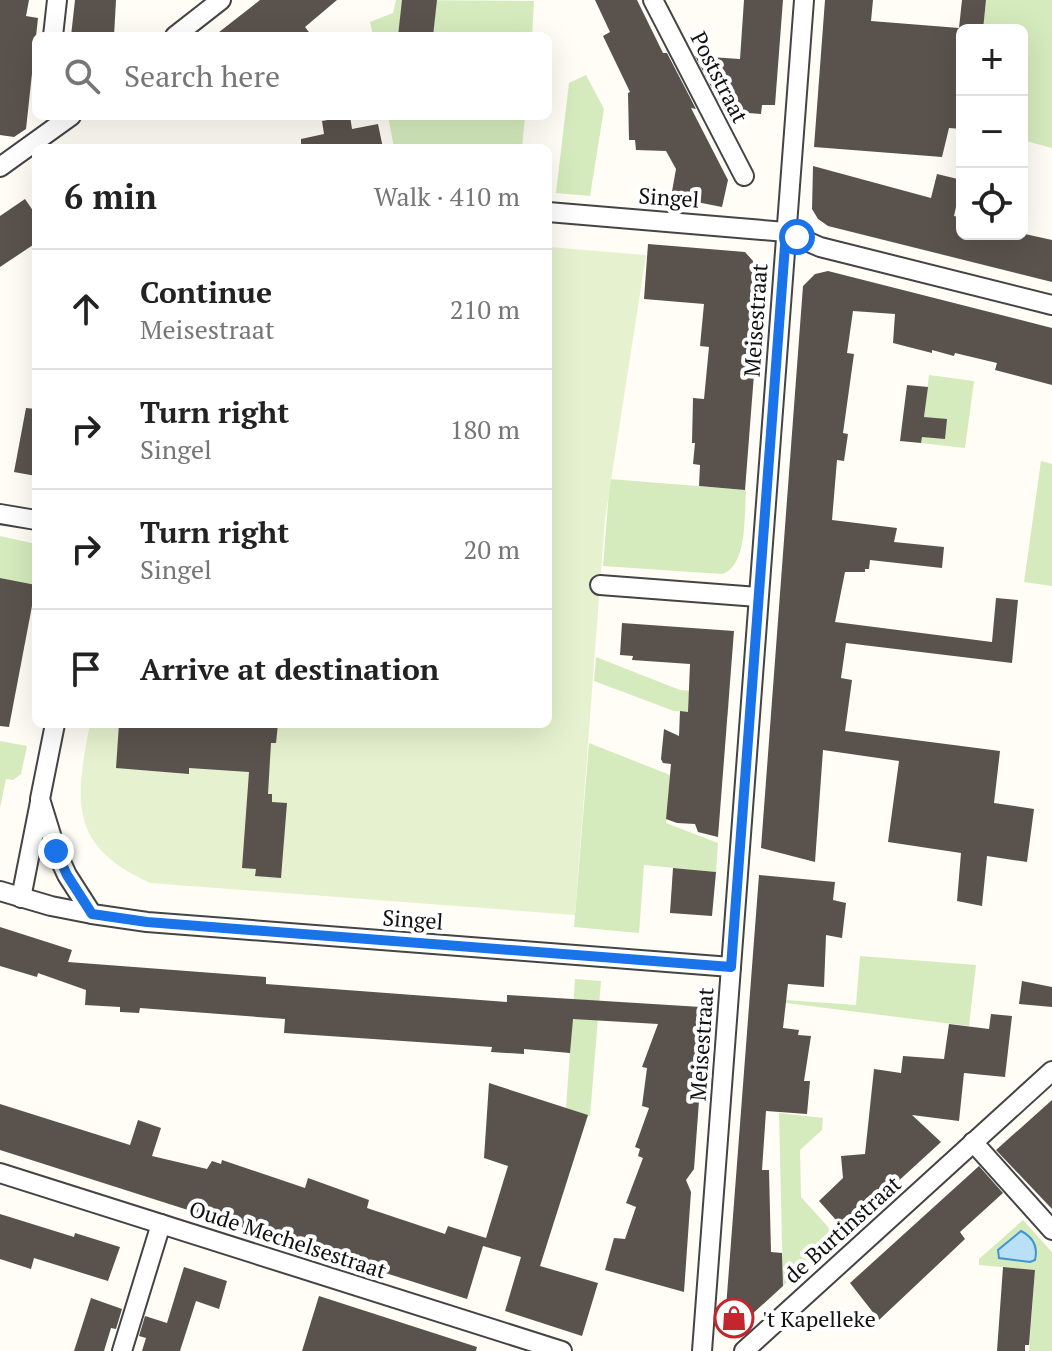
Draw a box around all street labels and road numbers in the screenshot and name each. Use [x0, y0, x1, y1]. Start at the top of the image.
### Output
street label: Poststraat [685, 26, 755, 128]
street label: Singel [638, 180, 700, 214]
street label: Meisestraat [737, 262, 773, 378]
street label: Singel [382, 902, 444, 936]
street label: Meisestraat [683, 986, 719, 1102]
street label: de Burtinstraat [777, 1169, 907, 1289]
street label: Oude Mechelsestraat [186, 1193, 390, 1285]

